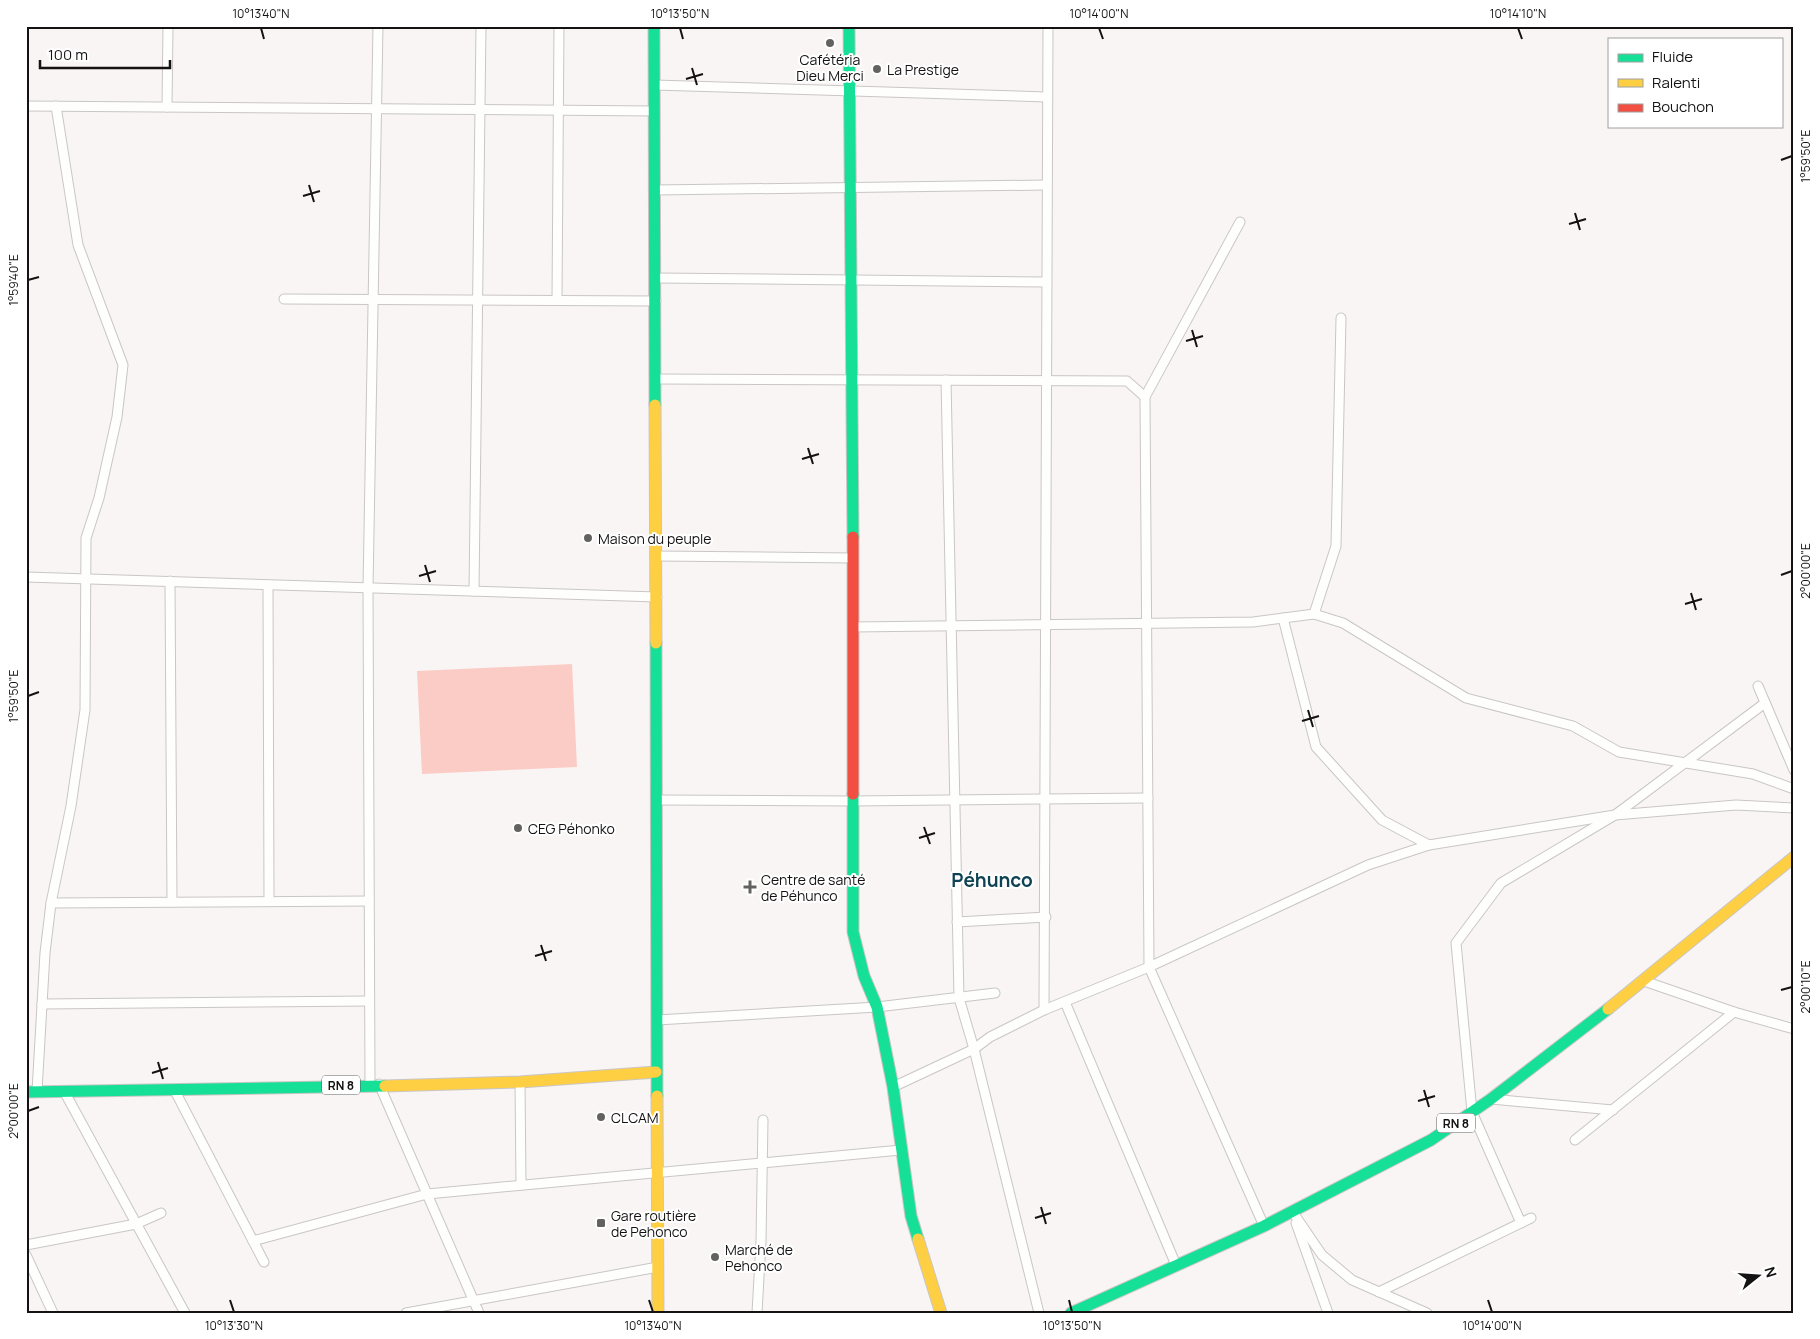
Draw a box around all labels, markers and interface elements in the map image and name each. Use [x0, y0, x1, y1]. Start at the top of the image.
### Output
text: 10°13'40"N [232, 5, 290, 22]
text: 10°13'50"N [651, 5, 709, 22]
text: 10°14'00"N [1070, 5, 1128, 22]
text: 10°14'10"N [1490, 5, 1546, 22]
marker: Cafétéria Dieu Merci [824, 37, 836, 49]
scale bar [40, 38, 170, 70]
legend [1608, 38, 1782, 128]
text: 100 m [48, 44, 88, 65]
text: Fluide [1652, 46, 1693, 67]
place label: Cafétéria Dieu Merci [796, 50, 864, 85]
place label: La Prestige [887, 60, 959, 79]
marker: La Prestige [871, 63, 883, 75]
text: Ralenti [1652, 72, 1700, 93]
text: Bouchon [1652, 96, 1714, 117]
text: 1°59'50"E [1797, 129, 1814, 182]
text: 1°59'40"E [5, 254, 22, 306]
place label: Maison du peuple [598, 529, 712, 548]
marker: Maison du peuple [582, 532, 594, 544]
text: 2°00'00"E [1797, 543, 1814, 599]
text: 1°59'50"E [5, 669, 22, 722]
place label: CEG Péhonko [528, 819, 615, 838]
marker: CEG Péhonko [512, 822, 524, 834]
district label: Péhunco [951, 867, 1033, 893]
place label: Centre de santé de Péhunco [761, 870, 865, 905]
marker: Centre de santé de Péhunco [743, 880, 757, 894]
text: 2°00'10"E [1797, 960, 1814, 1014]
road number: RN 8 [322, 1076, 360, 1094]
text: 2°00'00"E [5, 1083, 22, 1139]
place label: CLCAM [611, 1108, 659, 1127]
marker: CLCAM [595, 1111, 607, 1123]
road number: RN 8 [1437, 1114, 1475, 1132]
place label: Gare routière de Pehonco [611, 1206, 696, 1241]
marker: Gare routière de Pehonco [595, 1217, 607, 1229]
place label: Marché de Pehonco [725, 1240, 793, 1275]
marker: Marché de Pehonco [709, 1251, 721, 1263]
north arrow [1732, 1252, 1782, 1302]
text: N [1760, 1264, 1781, 1280]
text: 10°13'30"N [205, 1317, 263, 1334]
text: 10°13'40"N [624, 1317, 682, 1334]
text: 10°13'50"N [1043, 1317, 1101, 1334]
text: 10°14'00"N [1463, 1317, 1521, 1334]

